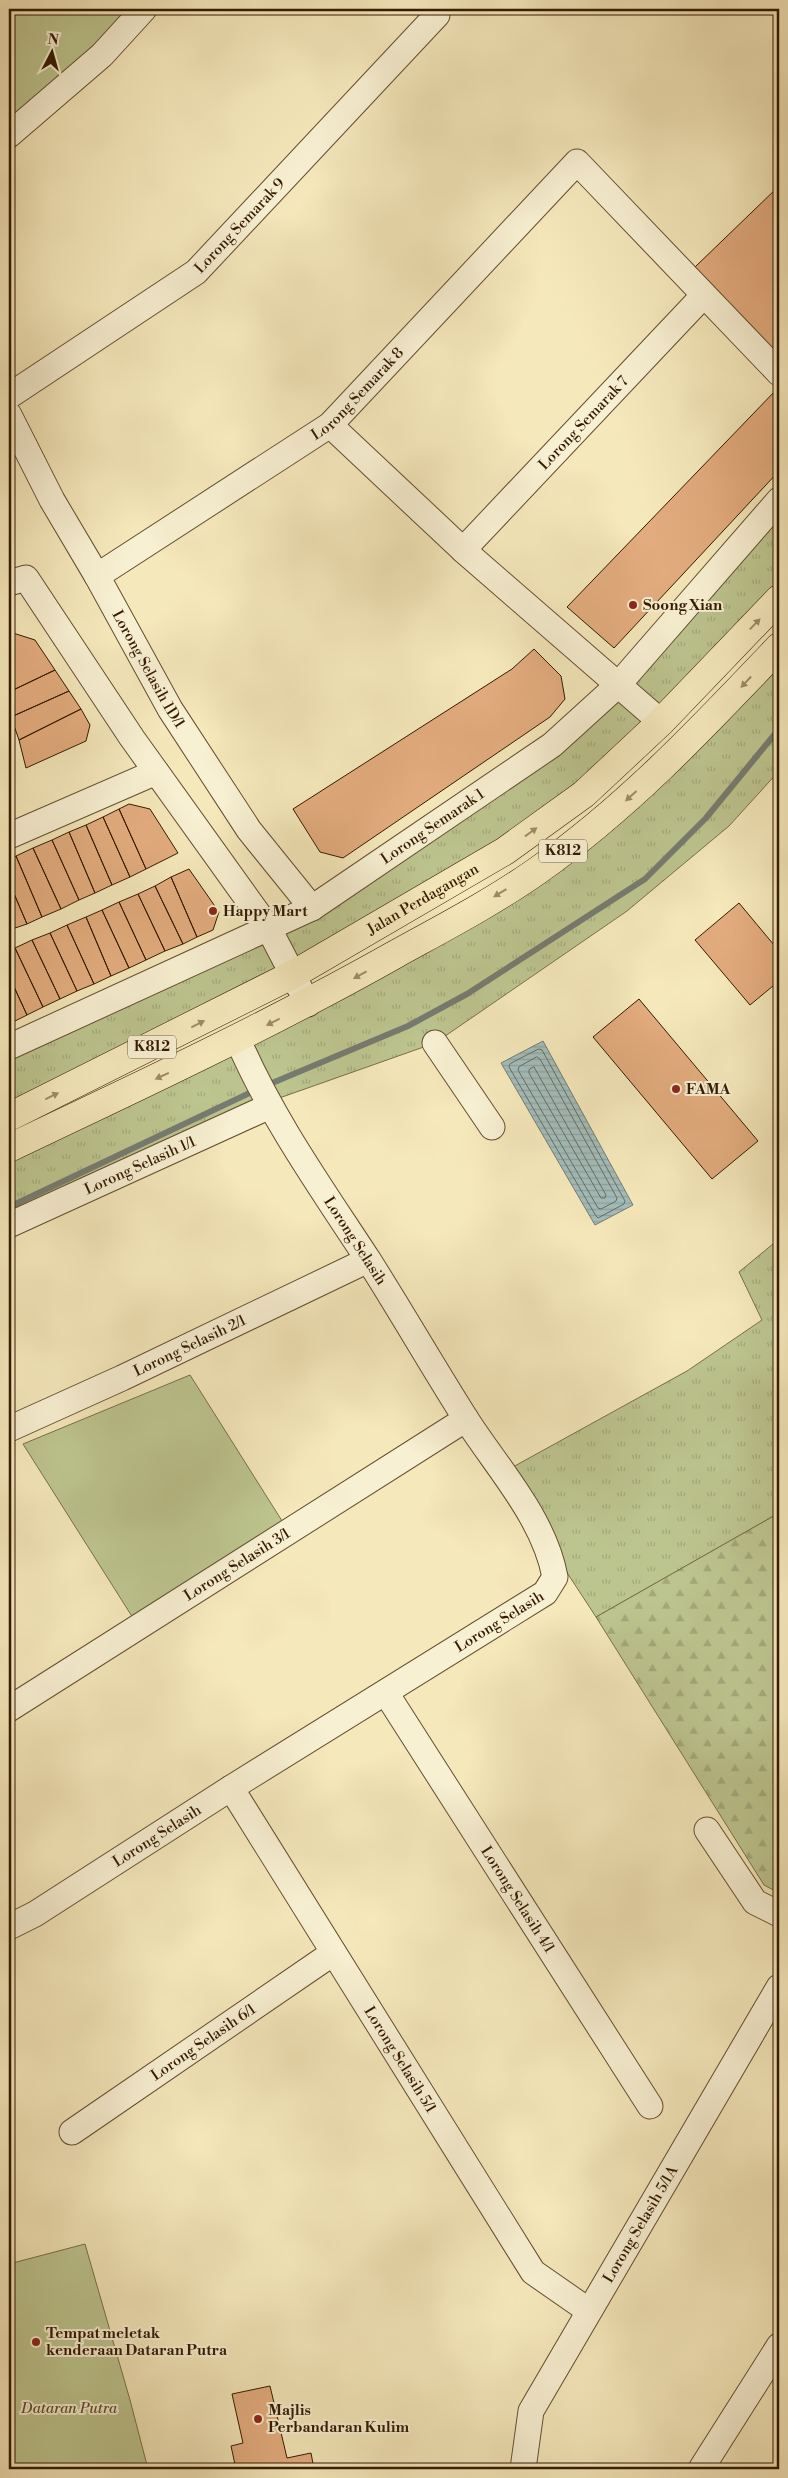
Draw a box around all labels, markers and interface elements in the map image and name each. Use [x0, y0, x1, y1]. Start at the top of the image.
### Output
north arrow [28, 28, 78, 78]
text: N [47, 31, 60, 50]
street label: Lorong Semarak 9 [190, 174, 289, 277]
street label: Lorong Semarak 8 [307, 343, 408, 444]
street label: Lorong Semarak 7 [534, 371, 632, 474]
place label: Soong Xian [643, 596, 723, 615]
marker: Soong Xian [627, 599, 639, 611]
street label: Lorong Selasih 1D/1 [108, 607, 190, 732]
one-way arrow [749, 618, 761, 630]
one-way arrow [740, 676, 752, 688]
street label: Lorong Semarak 1 [377, 784, 488, 868]
one-way arrow [625, 790, 637, 802]
one-way arrow [524, 827, 538, 837]
road number: K812 [539, 839, 587, 862]
street label: Jalan Perdagangan [363, 859, 482, 939]
one-way arrow [494, 889, 507, 898]
place label: Happy Mart [223, 902, 308, 921]
marker: Happy Mart [207, 905, 219, 917]
one-way arrow [353, 971, 367, 979]
one-way arrow [266, 1018, 280, 1026]
one-way arrow [191, 1020, 205, 1028]
road number: K812 [128, 1036, 176, 1058]
one-way arrow [155, 1072, 169, 1080]
place label: FAMA [686, 1080, 731, 1099]
marker: FAMA [670, 1083, 682, 1095]
one-way arrow [45, 1092, 60, 1100]
street label: Lorong Selasih 1/1 [81, 1131, 199, 1199]
street label: Lorong Selasih [319, 1193, 391, 1289]
street label: Lorong Selasih 2/1 [130, 1310, 250, 1381]
street label: Lorong Selasih 3/1 [180, 1523, 294, 1605]
street label: Lorong Selasih [451, 1586, 548, 1656]
street label: Lorong Selasih [109, 1800, 205, 1871]
street label: Lorong Selasih 4/1 [477, 1842, 559, 1957]
street label: Lorong Selasih 6/1 [147, 1999, 260, 2085]
street label: Lorong Selasih 5/1 [360, 2003, 441, 2117]
street label: Lorong Selasih 5/1A [599, 2161, 682, 2286]
place label: Tempat meletak kenderaan Dataran Putra [46, 2324, 228, 2360]
marker: Tempat meletak kenderaan Dataran Putra [30, 2336, 42, 2348]
park label: Dataran Putra [20, 2399, 118, 2418]
place label: Majlis Perbandaran Kulim [268, 2401, 410, 2437]
marker: Majlis Perbandaran Kulim [252, 2413, 264, 2425]

